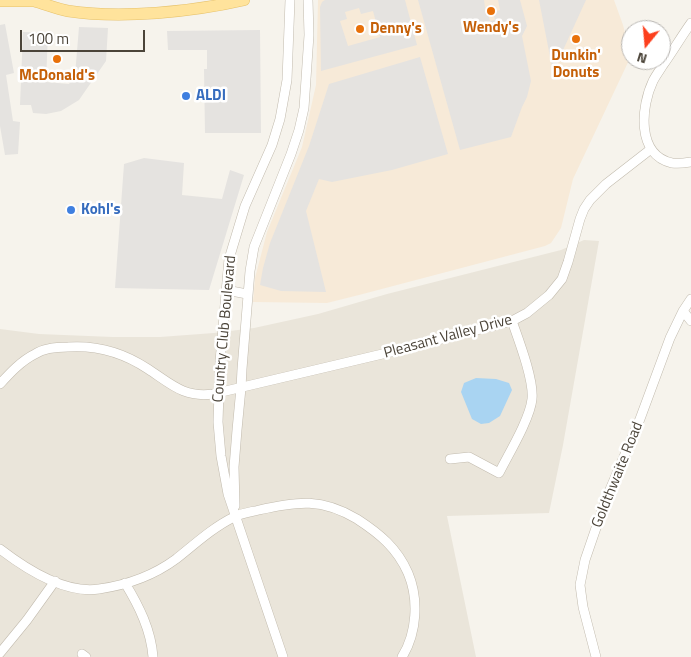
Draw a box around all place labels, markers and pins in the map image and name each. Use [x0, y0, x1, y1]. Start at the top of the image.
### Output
marker: Wendy's [485, 5, 497, 17]
place label: Wendy's [463, 19, 519, 37]
place label: Denny's [370, 20, 422, 38]
marker: Denny's [354, 23, 366, 35]
marker: Dunkin' Donuts [570, 33, 582, 45]
place label: Dunkin' Donuts [551, 47, 601, 82]
marker: McDonald's [51, 53, 63, 65]
place label: McDonald's [19, 67, 95, 85]
place label: ALDI [196, 87, 226, 105]
marker: ALDI [180, 90, 192, 102]
place label: Kohl's [81, 201, 121, 219]
marker: Kohl's [65, 204, 77, 216]

